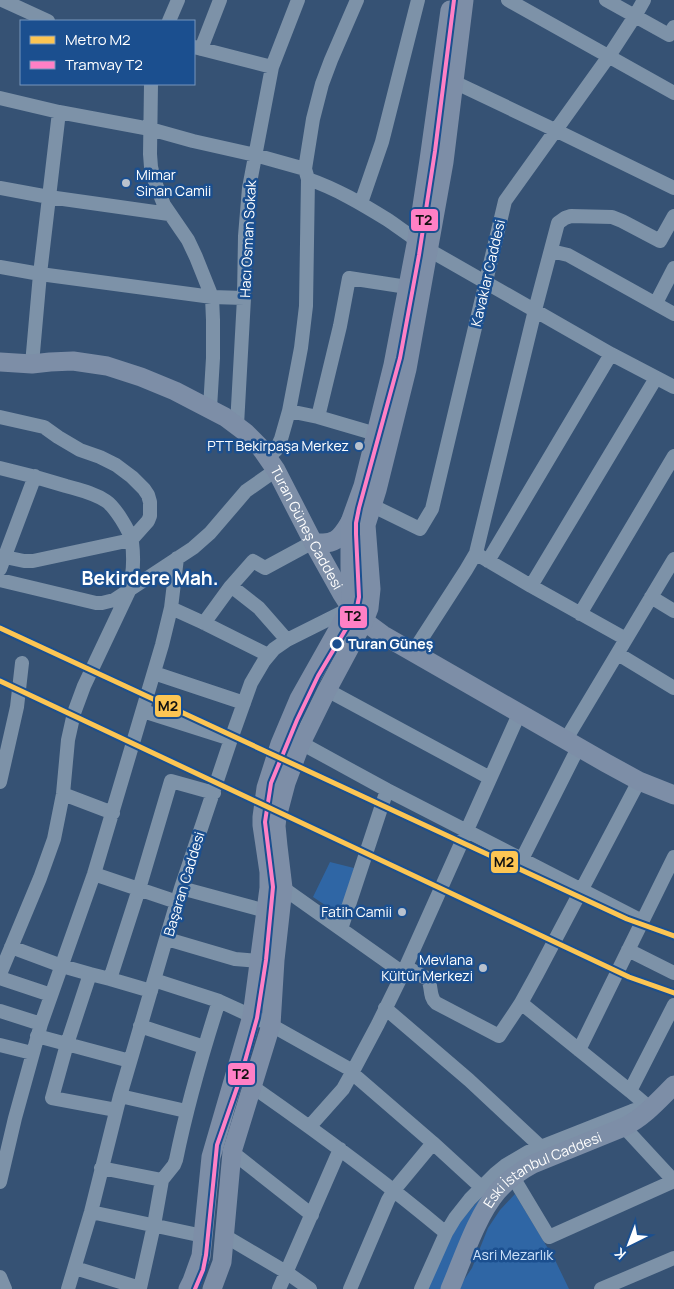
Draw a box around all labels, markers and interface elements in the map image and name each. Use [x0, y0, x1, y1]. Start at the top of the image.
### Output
legend [20, 20, 195, 85]
text: Metro M2 [65, 29, 131, 50]
text: Tramvay T2 [65, 54, 143, 75]
place label: Mimar Sinan Camii [136, 165, 211, 200]
marker: Mimar Sinan Camii [120, 177, 132, 189]
street label: Hacı Osman Sokak [235, 179, 260, 298]
line badge: T2 [410, 208, 439, 232]
text: T2 [416, 210, 432, 229]
street label: Kavaklar Caddesi [466, 217, 509, 328]
place label: PTT Bekirpaşa Merkez [207, 436, 349, 455]
marker: PTT Bekirpaşa Merkez [353, 440, 365, 452]
street label: Turan Güneş Caddesi [266, 462, 348, 593]
district label: Bekirdere Mah. [82, 565, 219, 591]
line badge: T2 [339, 605, 368, 629]
text: T2 [345, 606, 361, 625]
place label: Turan Güneş [348, 634, 434, 653]
marker: Turan Güneş [330, 637, 344, 651]
line badge: M2 [154, 694, 182, 718]
text: M2 [158, 696, 178, 715]
street label: Başaran Caddesi [159, 829, 208, 938]
line badge: M2 [490, 850, 519, 874]
text: M2 [494, 852, 514, 871]
place label: Fatih Camii [321, 902, 392, 921]
marker: Fatih Camii [396, 906, 408, 918]
place label: Mevlana Kültür Merkezi [381, 950, 473, 985]
marker: Mevlana Kültür Merkezi [477, 962, 489, 974]
line badge: T2 [227, 1062, 256, 1086]
text: T2 [233, 1064, 249, 1083]
street label: Eski İstanbul Caddesi [478, 1127, 604, 1211]
north arrow [604, 1219, 654, 1269]
text: K [610, 1243, 630, 1264]
park label: Asri Mezarlık [473, 1245, 554, 1264]

